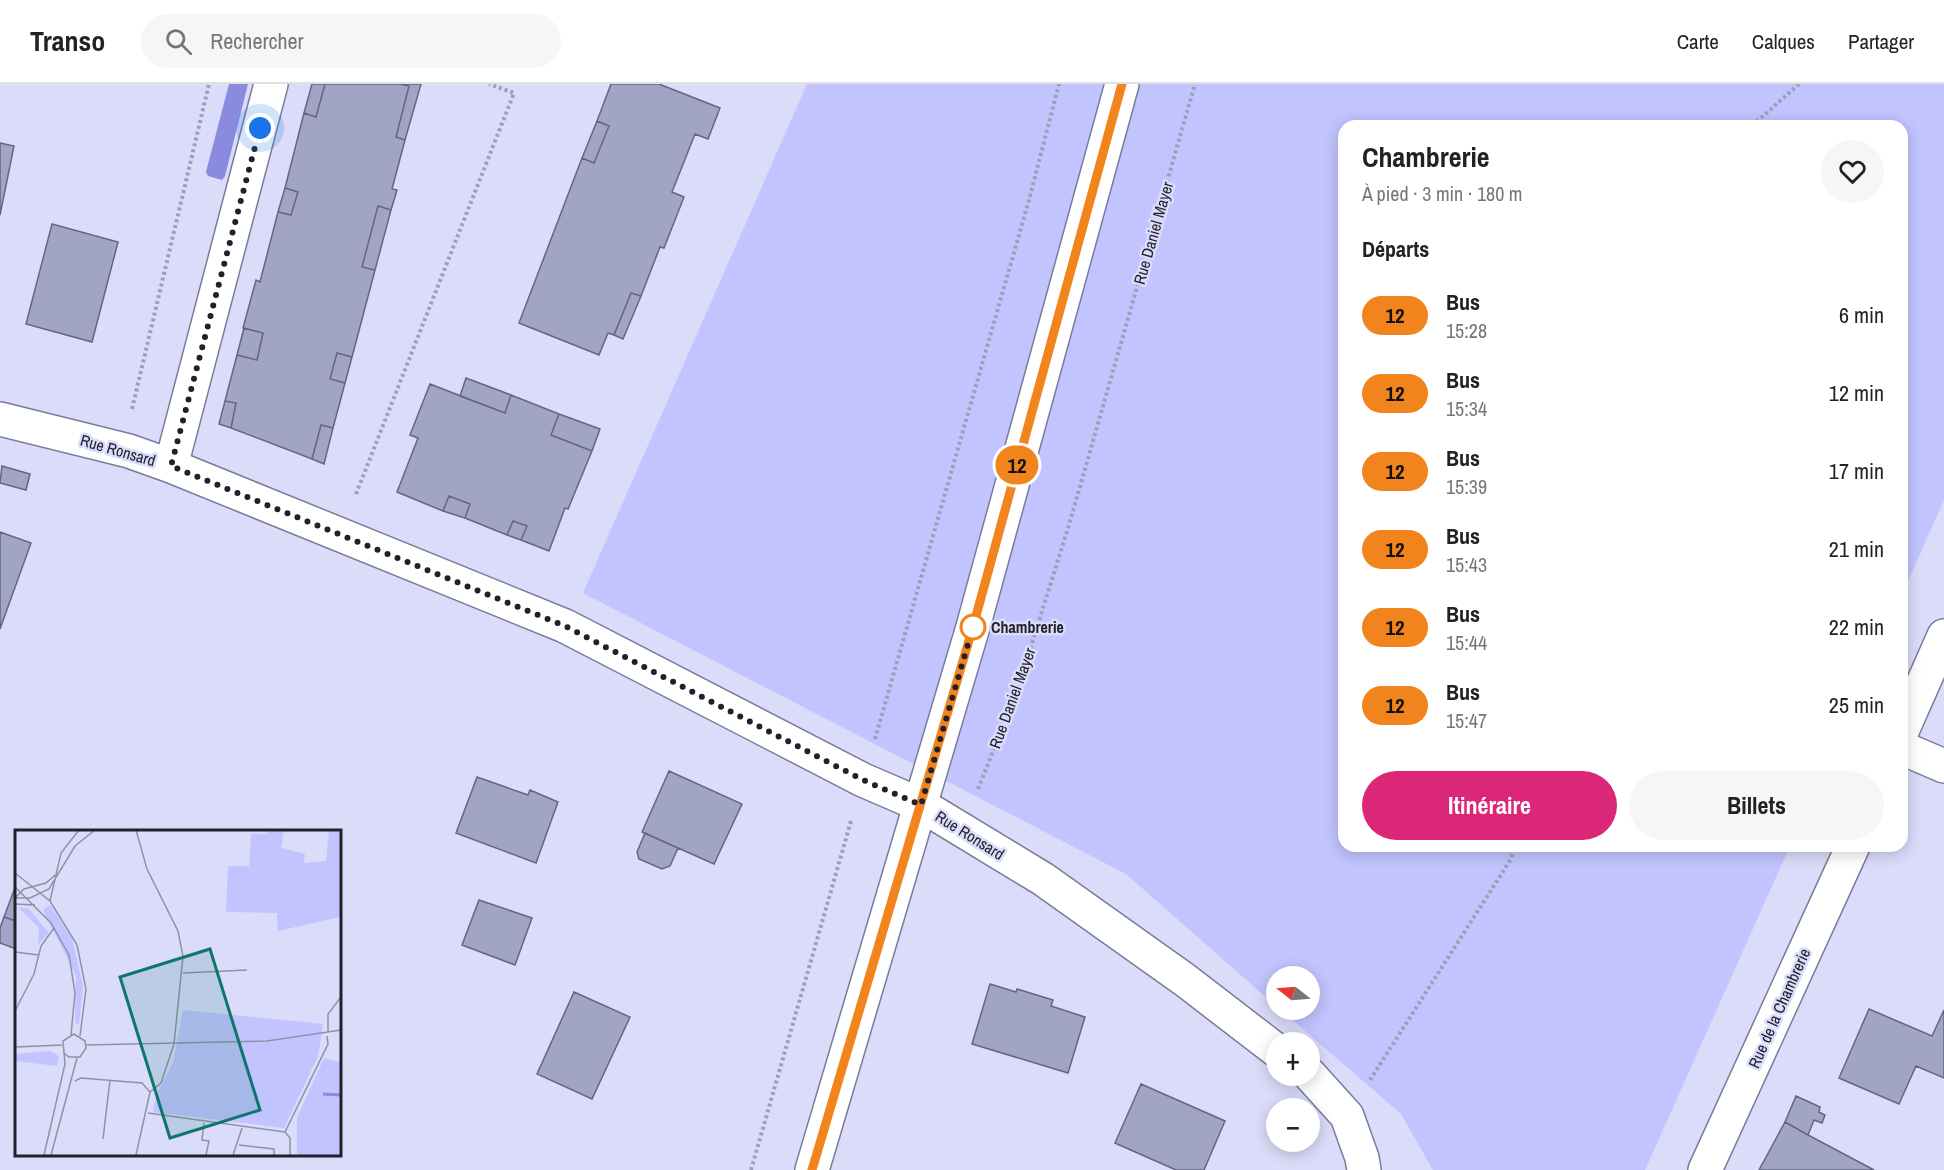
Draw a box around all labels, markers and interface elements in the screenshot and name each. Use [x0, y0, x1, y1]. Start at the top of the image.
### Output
search box [141, 14, 561, 68]
text: Transo [30, 22, 105, 60]
icon: search [162, 25, 195, 58]
text: Rechercher [210, 26, 304, 56]
text: Carte [1677, 27, 1719, 56]
text: Calques [1752, 27, 1815, 56]
text: Partager [1848, 27, 1914, 56]
your location [245, 113, 275, 143]
text: Chambrerie [1362, 138, 1490, 176]
button: heart [1821, 140, 1884, 203]
street label: Rue Daniel Mayer [1128, 179, 1178, 287]
text: À pied · 3 min · 180 m [1362, 180, 1522, 207]
text: Départs [1362, 234, 1429, 264]
text: Bus [1446, 287, 1480, 317]
text: 6 min [1839, 300, 1884, 330]
text: 12 [1385, 301, 1405, 330]
text: 15:28 [1446, 317, 1487, 344]
text: Bus [1446, 365, 1480, 395]
text: 12 min [1829, 378, 1884, 408]
text: 12 [1385, 379, 1405, 408]
text: 15:34 [1446, 395, 1487, 422]
street label: Rue Ronsard [78, 429, 158, 471]
text: Bus [1446, 443, 1480, 473]
line badge: 12 [990, 446, 1044, 484]
text: 12 [1007, 451, 1027, 480]
text: 17 min [1829, 456, 1884, 486]
text: 12 [1385, 457, 1405, 486]
text: 15:39 [1446, 473, 1487, 500]
text: Bus [1446, 521, 1480, 551]
text: 21 min [1829, 534, 1884, 564]
text: 12 [1385, 535, 1405, 564]
text: 15:43 [1446, 551, 1487, 578]
text: Bus [1446, 599, 1480, 629]
text: 22 min [1829, 612, 1884, 642]
text: 12 [1385, 613, 1405, 642]
marker: Chambrerie [960, 614, 986, 640]
place label: Chambrerie [991, 616, 1064, 638]
text: 15:44 [1446, 629, 1487, 656]
street label: Rue Daniel Mayer [984, 644, 1041, 751]
text: Bus [1446, 677, 1480, 707]
text: 25 min [1829, 690, 1884, 720]
text: 12 [1385, 691, 1405, 720]
text: 15:47 [1446, 707, 1487, 734]
button: Itinéraire [1362, 771, 1617, 840]
button: Billets [1629, 771, 1884, 840]
street label: Rue Ronsard [931, 805, 1009, 865]
inset map [15, 830, 340, 1155]
street label: Rue de la Chambrerie [1743, 945, 1815, 1071]
north arrow [1266, 966, 1320, 1020]
map controls [1266, 966, 1320, 1152]
button: + [1266, 1032, 1320, 1086]
button: − [1266, 1098, 1320, 1152]

